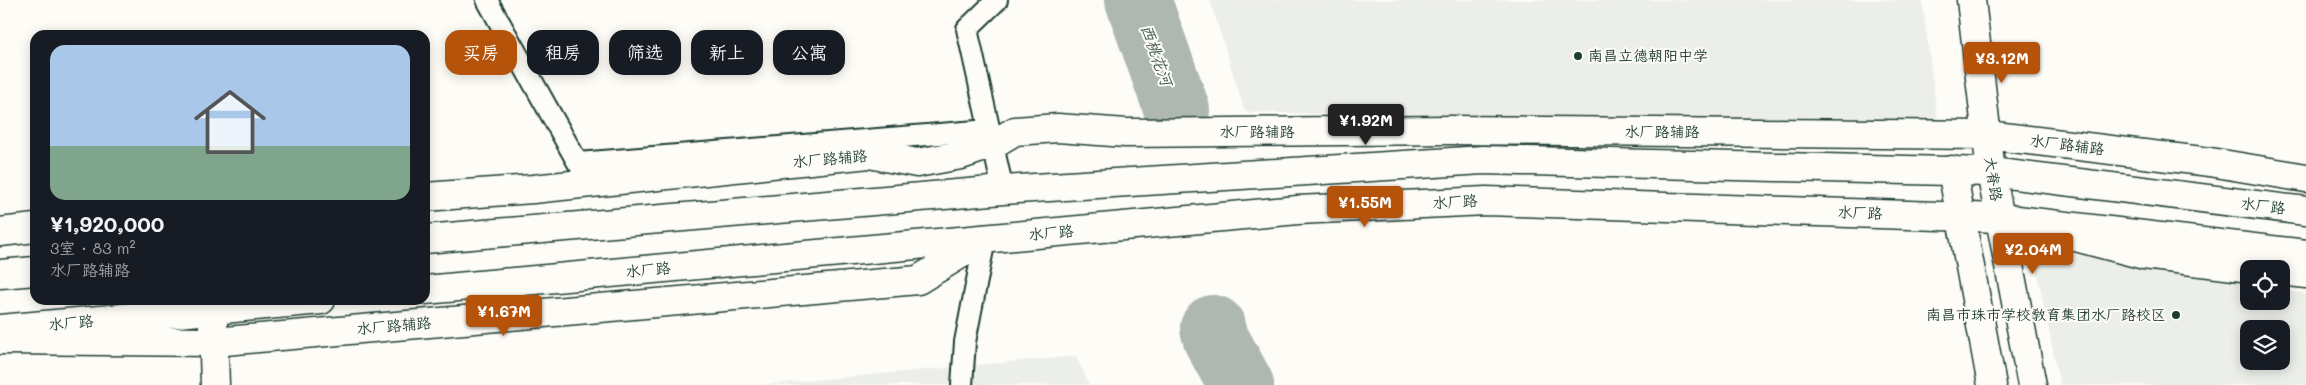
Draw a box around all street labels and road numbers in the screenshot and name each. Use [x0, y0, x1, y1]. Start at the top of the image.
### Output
street label: 水厂路辅路 [1219, 121, 1295, 141]
street label: 水厂路辅路 [1624, 121, 1700, 141]
street label: 水厂路辅路 [2029, 130, 2106, 159]
street label: 水厂路辅路 [792, 145, 868, 171]
street label: 大脊路 [1981, 155, 2007, 203]
street label: 水厂路 [1432, 190, 1478, 212]
street label: 水厂路 [2240, 192, 2287, 218]
street label: 水厂路 [1837, 201, 1883, 223]
street label: 水厂路 [1028, 220, 1074, 244]
street label: 水厂路 [625, 257, 671, 281]
street label: 水厂路 [48, 310, 94, 334]
street label: 水厂路辅路 [356, 312, 432, 338]

